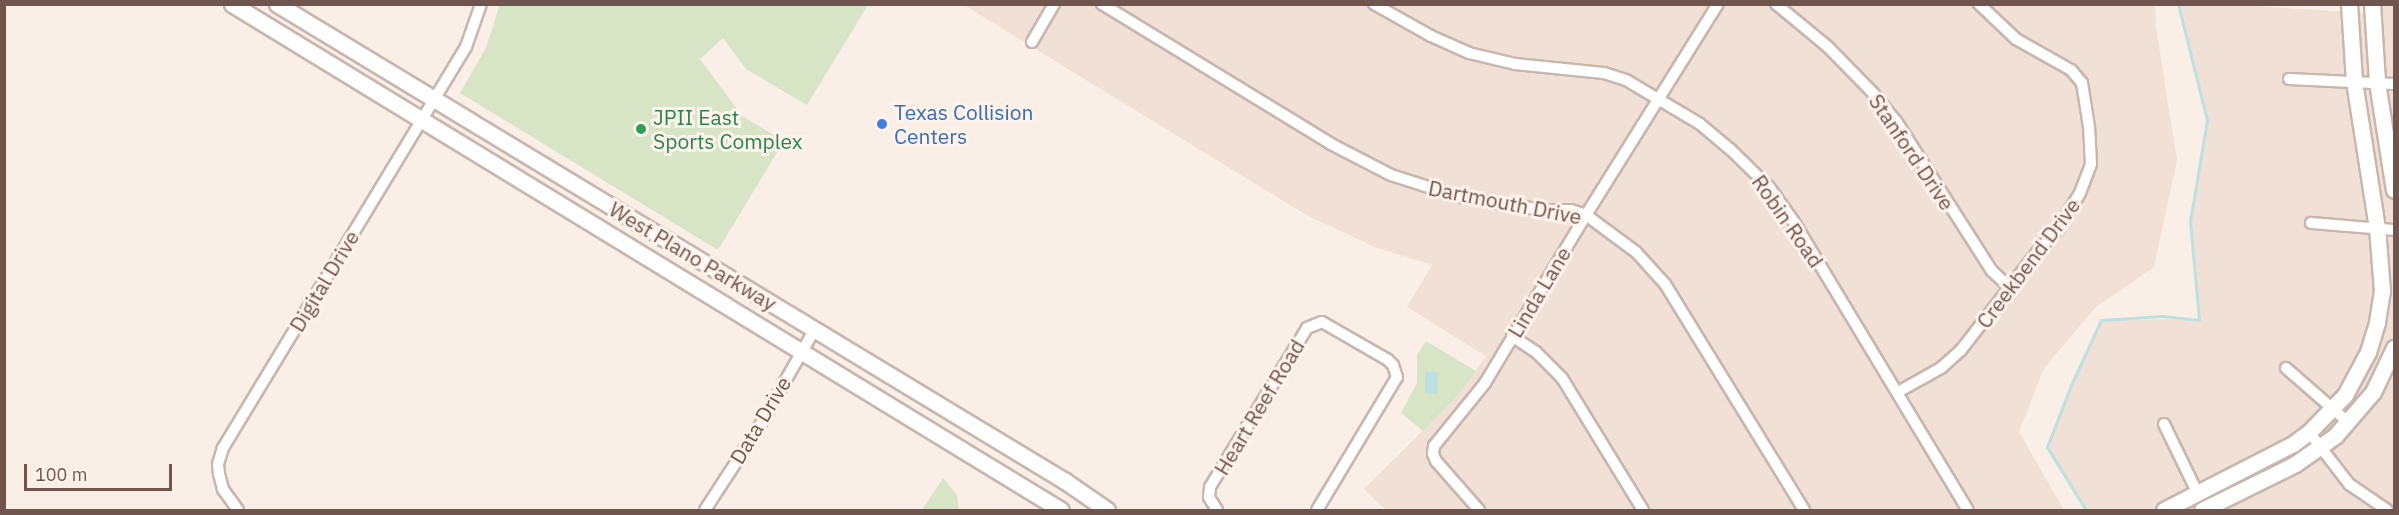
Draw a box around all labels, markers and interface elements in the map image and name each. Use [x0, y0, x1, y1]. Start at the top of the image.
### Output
street label: Stanford Drive [1864, 89, 1960, 215]
place label: Texas Collision Centers [894, 99, 1034, 149]
place label: JPII East Sports Complex [653, 104, 802, 154]
marker: Texas Collision Centers [875, 117, 889, 131]
marker: JPII East Sports Complex [634, 122, 648, 136]
street label: Robin Road [1747, 170, 1829, 272]
street label: Dartmouth Drive [1426, 175, 1584, 229]
street label: Creekbend Drive [1971, 193, 2085, 333]
street label: West Plano Parkway [605, 196, 781, 316]
street label: Digital Drive [284, 226, 364, 336]
street label: Linda Lane [1502, 242, 1576, 342]
street label: Heart Reef Road [1209, 335, 1309, 479]
street label: Data Drive [724, 372, 796, 468]
scale bar [27, 452, 176, 490]
text: 100 m [35, 463, 87, 486]

